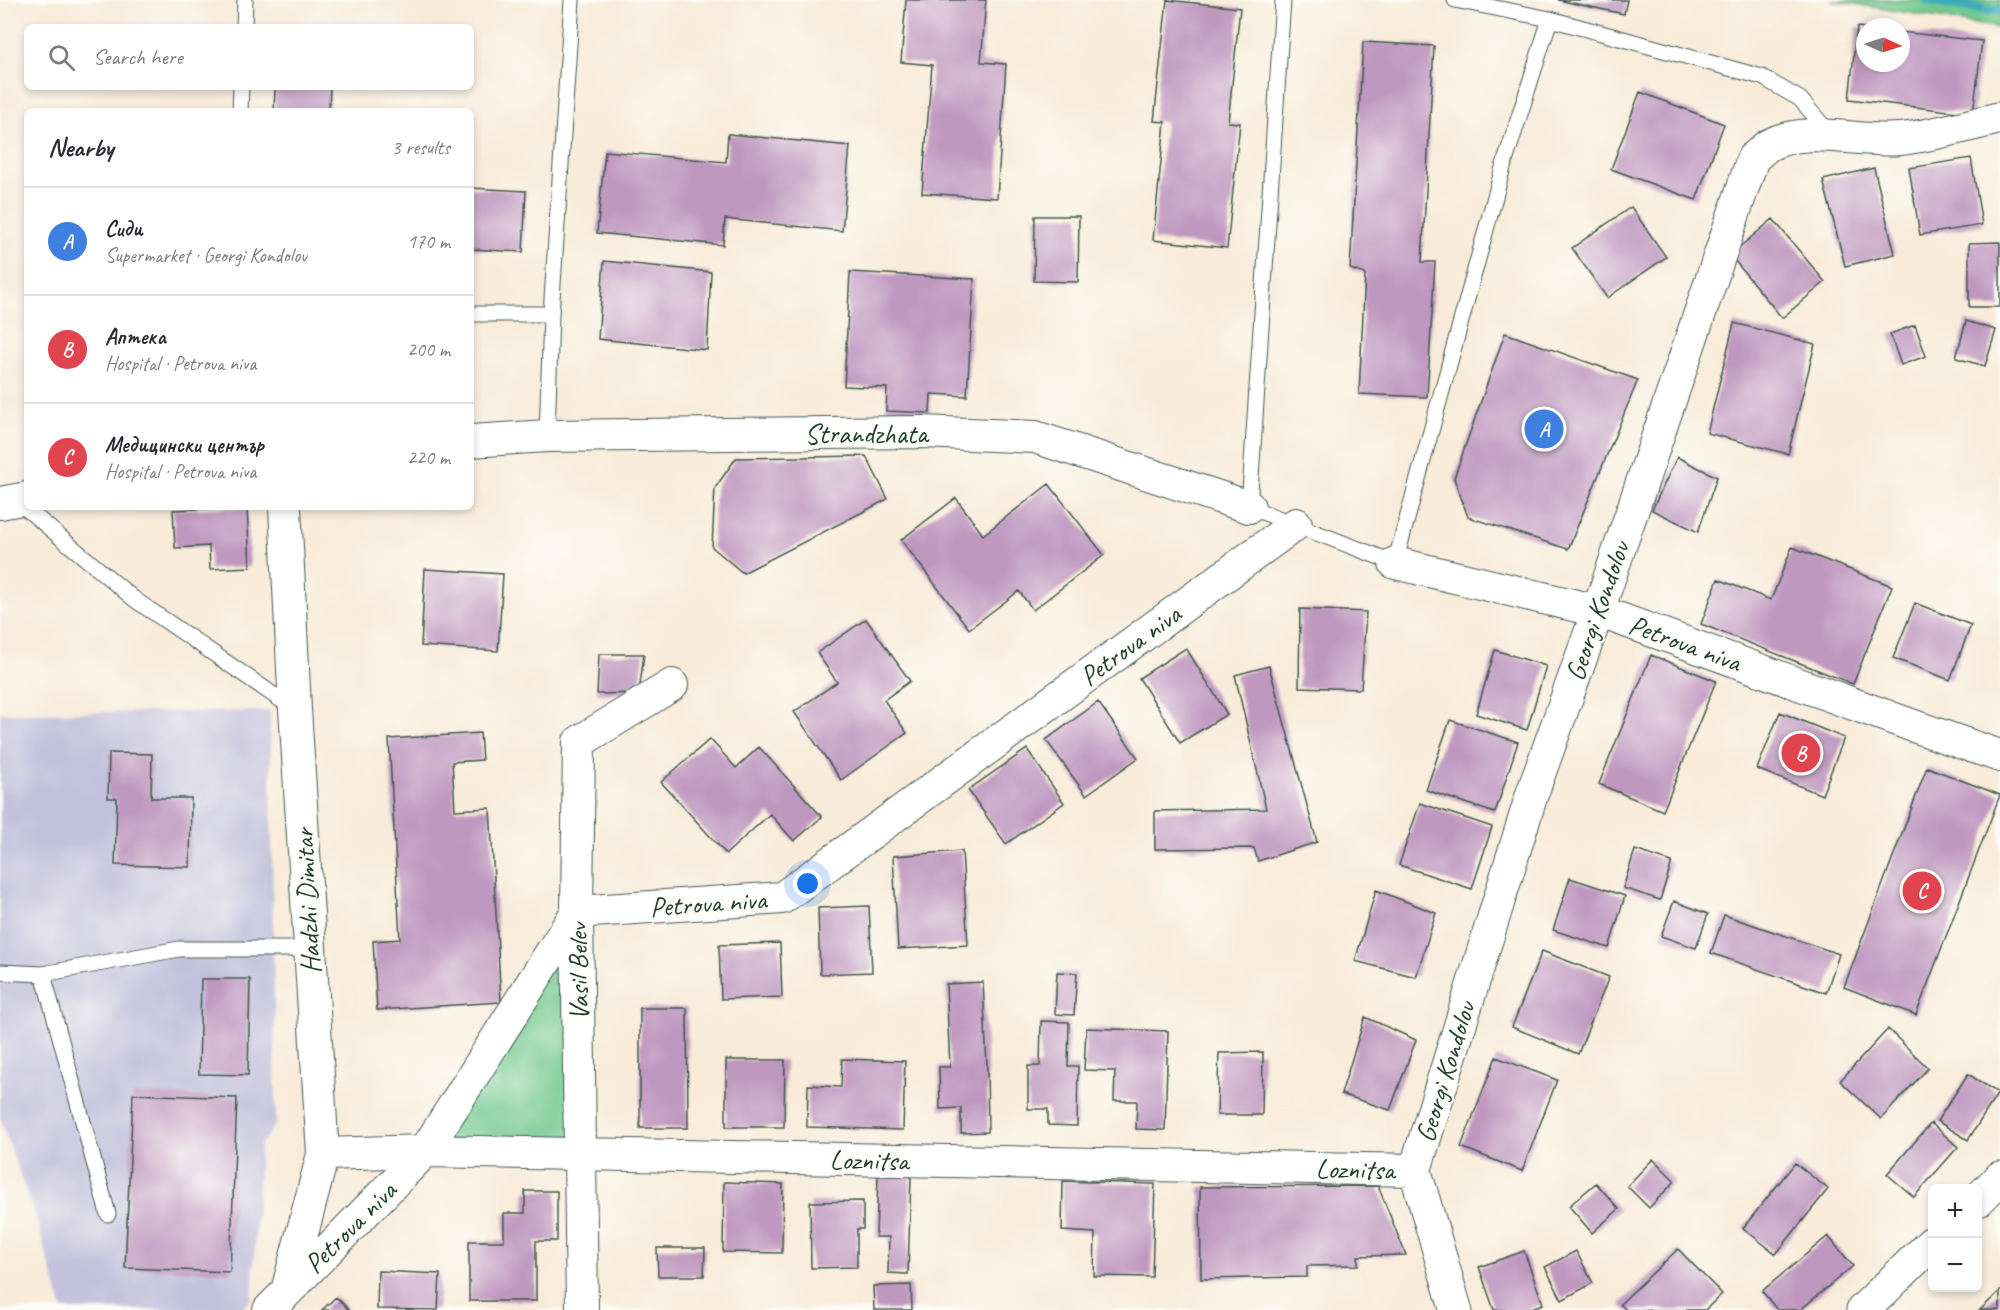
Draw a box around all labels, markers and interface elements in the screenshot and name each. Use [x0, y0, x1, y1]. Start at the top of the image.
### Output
north arrow [1856, 18, 1910, 72]
search box [24, 24, 474, 90]
icon: search [45, 41, 78, 74]
text: Search here [93, 43, 183, 71]
text: Nearby [48, 131, 113, 164]
text: 3 results [391, 135, 450, 160]
text: Сиди [105, 215, 143, 243]
text: A [62, 229, 73, 254]
text: 170 m [407, 229, 450, 254]
text: Supermarket · Georgi Kondolov [105, 243, 307, 268]
text: Аптека [105, 323, 166, 351]
text: B [62, 337, 73, 362]
text: 200 m [407, 337, 450, 362]
text: Hospital · Petrova niva [105, 351, 256, 376]
pin: A [1524, 406, 1564, 452]
street label: Strandzhata [805, 416, 930, 451]
text: Медицински център [105, 431, 264, 459]
text: C [63, 445, 72, 470]
text: 220 m [407, 445, 450, 470]
text: Hospital · Petrova niva [105, 459, 256, 484]
street label: Georgi Kondolov [1557, 534, 1638, 685]
street label: Petrova niva [1073, 596, 1189, 693]
street label: Petrova niva [1624, 607, 1747, 680]
pin: B [1782, 730, 1820, 776]
street label: Hadzhi Dimitar [286, 826, 328, 975]
pin: C [1902, 868, 1942, 914]
your location [793, 869, 822, 898]
street label: Petrova niva [649, 881, 769, 925]
street label: Vasil Belev [560, 920, 596, 1021]
street label: Georgi Kondolov [1407, 995, 1484, 1146]
street label: Loznitsa [829, 1142, 911, 1178]
street label: Loznitsa [1315, 1151, 1397, 1187]
street label: Petrova niva [296, 1172, 405, 1281]
map controls [1928, 1184, 1982, 1292]
button: + [1928, 1184, 1982, 1238]
button: − [1928, 1238, 1982, 1292]

